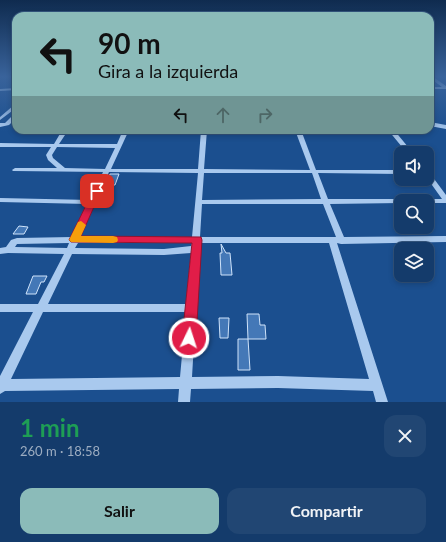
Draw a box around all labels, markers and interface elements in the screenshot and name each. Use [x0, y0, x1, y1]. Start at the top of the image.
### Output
text: 90 m [98, 26, 161, 60]
icon: left [32, 28, 84, 80]
text: Gira a la izquierda [98, 60, 238, 82]
icon: left [170, 104, 192, 126]
icon: ahead [212, 104, 234, 126]
icon: right [254, 104, 276, 126]
map controls [394, 146, 434, 282]
button: sound [394, 146, 434, 186]
pin [80, 174, 114, 208]
icon: arrive [86, 180, 108, 202]
button: search [394, 194, 434, 234]
button: layers [394, 242, 434, 282]
position arrow [168, 317, 210, 359]
text: 1 min [20, 413, 80, 442]
button: close [384, 415, 426, 457]
text: 260 m · 18:58 [20, 443, 100, 459]
button: Salir [20, 488, 219, 534]
button: Compartir [227, 488, 426, 534]

